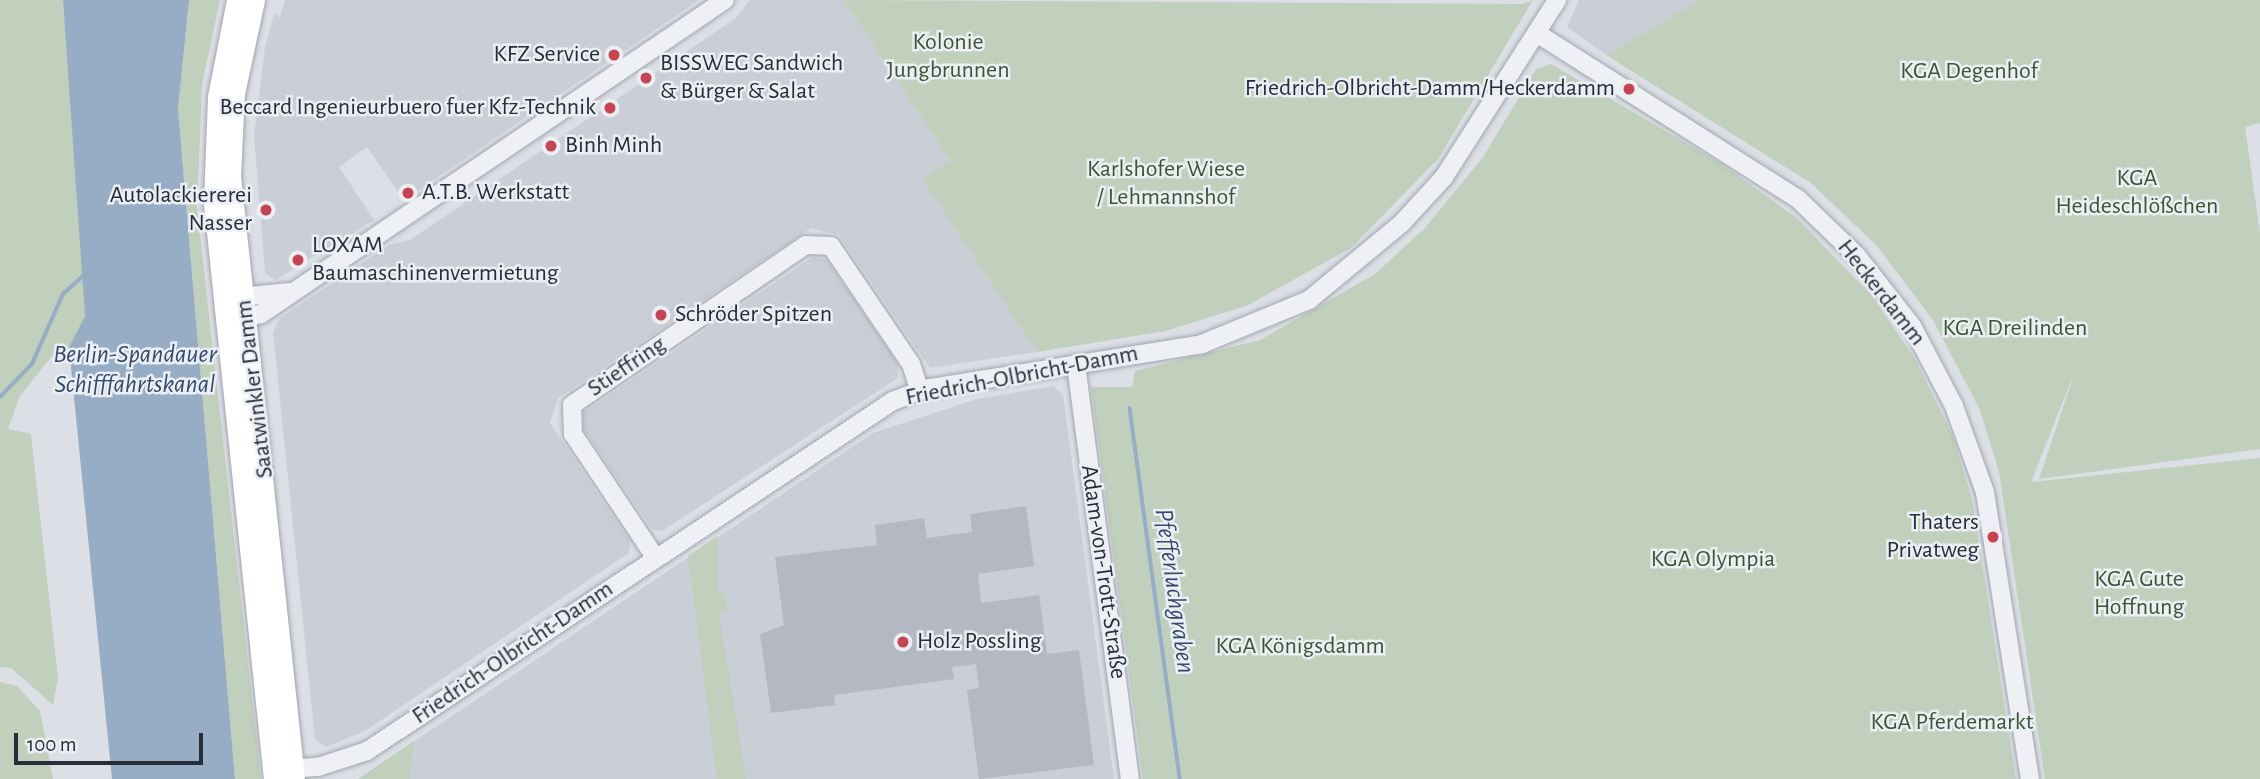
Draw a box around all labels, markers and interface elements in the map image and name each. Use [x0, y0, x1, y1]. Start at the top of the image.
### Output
park label: Kolonie Jungbrunnen [886, 29, 1010, 85]
place label: KFZ Service [494, 41, 600, 69]
marker: KFZ Service [606, 47, 622, 63]
place label: BISSWEG Sandwich & Bürger & Salat [660, 50, 843, 106]
park label: KGA Degenhof [1900, 58, 2038, 86]
marker: BISSWEG Sandwich & Bürger & Salat [638, 70, 654, 86]
place label: Friedrich-Olbricht-Damm/Heckerdamm [1245, 75, 1615, 103]
marker: Friedrich-Olbricht-Damm/Heckerdamm [1621, 81, 1637, 97]
place label: Beccard Ingenieurbuero fuer Kfz-Technik [220, 94, 596, 122]
marker: Beccard Ingenieurbuero fuer Kfz-Technik [602, 100, 618, 116]
place label: Binh Minh [565, 132, 662, 160]
marker: Binh Minh [543, 138, 559, 154]
park label: Karlshofer Wiese / Lehmannshof [1087, 156, 1245, 212]
park label: KGA Heideschlößchen [2056, 165, 2218, 221]
place label: A.T.B. Werkstatt [422, 179, 569, 207]
place label: Autolackiererei Nasser [110, 182, 252, 238]
marker: A.T.B. Werkstatt [400, 185, 416, 201]
marker: Autolackiererei Nasser [258, 202, 274, 218]
place label: LOXAM Baumaschinenvermietung [312, 232, 558, 288]
street label: Heckerdamm [1831, 234, 1931, 352]
marker: LOXAM Baumaschinenvermietung [290, 252, 306, 268]
street label: Saatwinkler Damm [230, 298, 280, 480]
place label: Schröder Spitzen [675, 301, 832, 329]
marker: Schröder Spitzen [653, 307, 669, 323]
park label: KGA Dreilinden [1943, 315, 2087, 343]
street label: Stieffring [582, 330, 672, 404]
water label: Berlin-Spandauer Schifffahrtskanal [53, 339, 217, 400]
street label: Friedrich-Olbricht-Damm [903, 339, 1141, 413]
street label: Adam-von-Trott-Straße [1074, 463, 1132, 681]
water label: Pfefferluchgraben [1147, 507, 1201, 675]
place label: Thaters Privatweg [1886, 509, 1979, 565]
marker: Thaters Privatweg [1985, 529, 2001, 545]
park label: KGA Olympia [1651, 546, 1775, 574]
park label: KGA Gute Hoffnung [2094, 566, 2184, 622]
street label: Friedrich-Olbricht-Damm [407, 575, 619, 731]
place label: Holz Possling [917, 628, 1041, 656]
park label: KGA Königsdamm [1215, 633, 1385, 661]
marker: Holz Possling [895, 634, 911, 650]
park label: KGA Pferdemarkt [1871, 709, 2033, 737]
scale bar [18, 720, 206, 764]
text: 100 m [27, 734, 77, 755]

